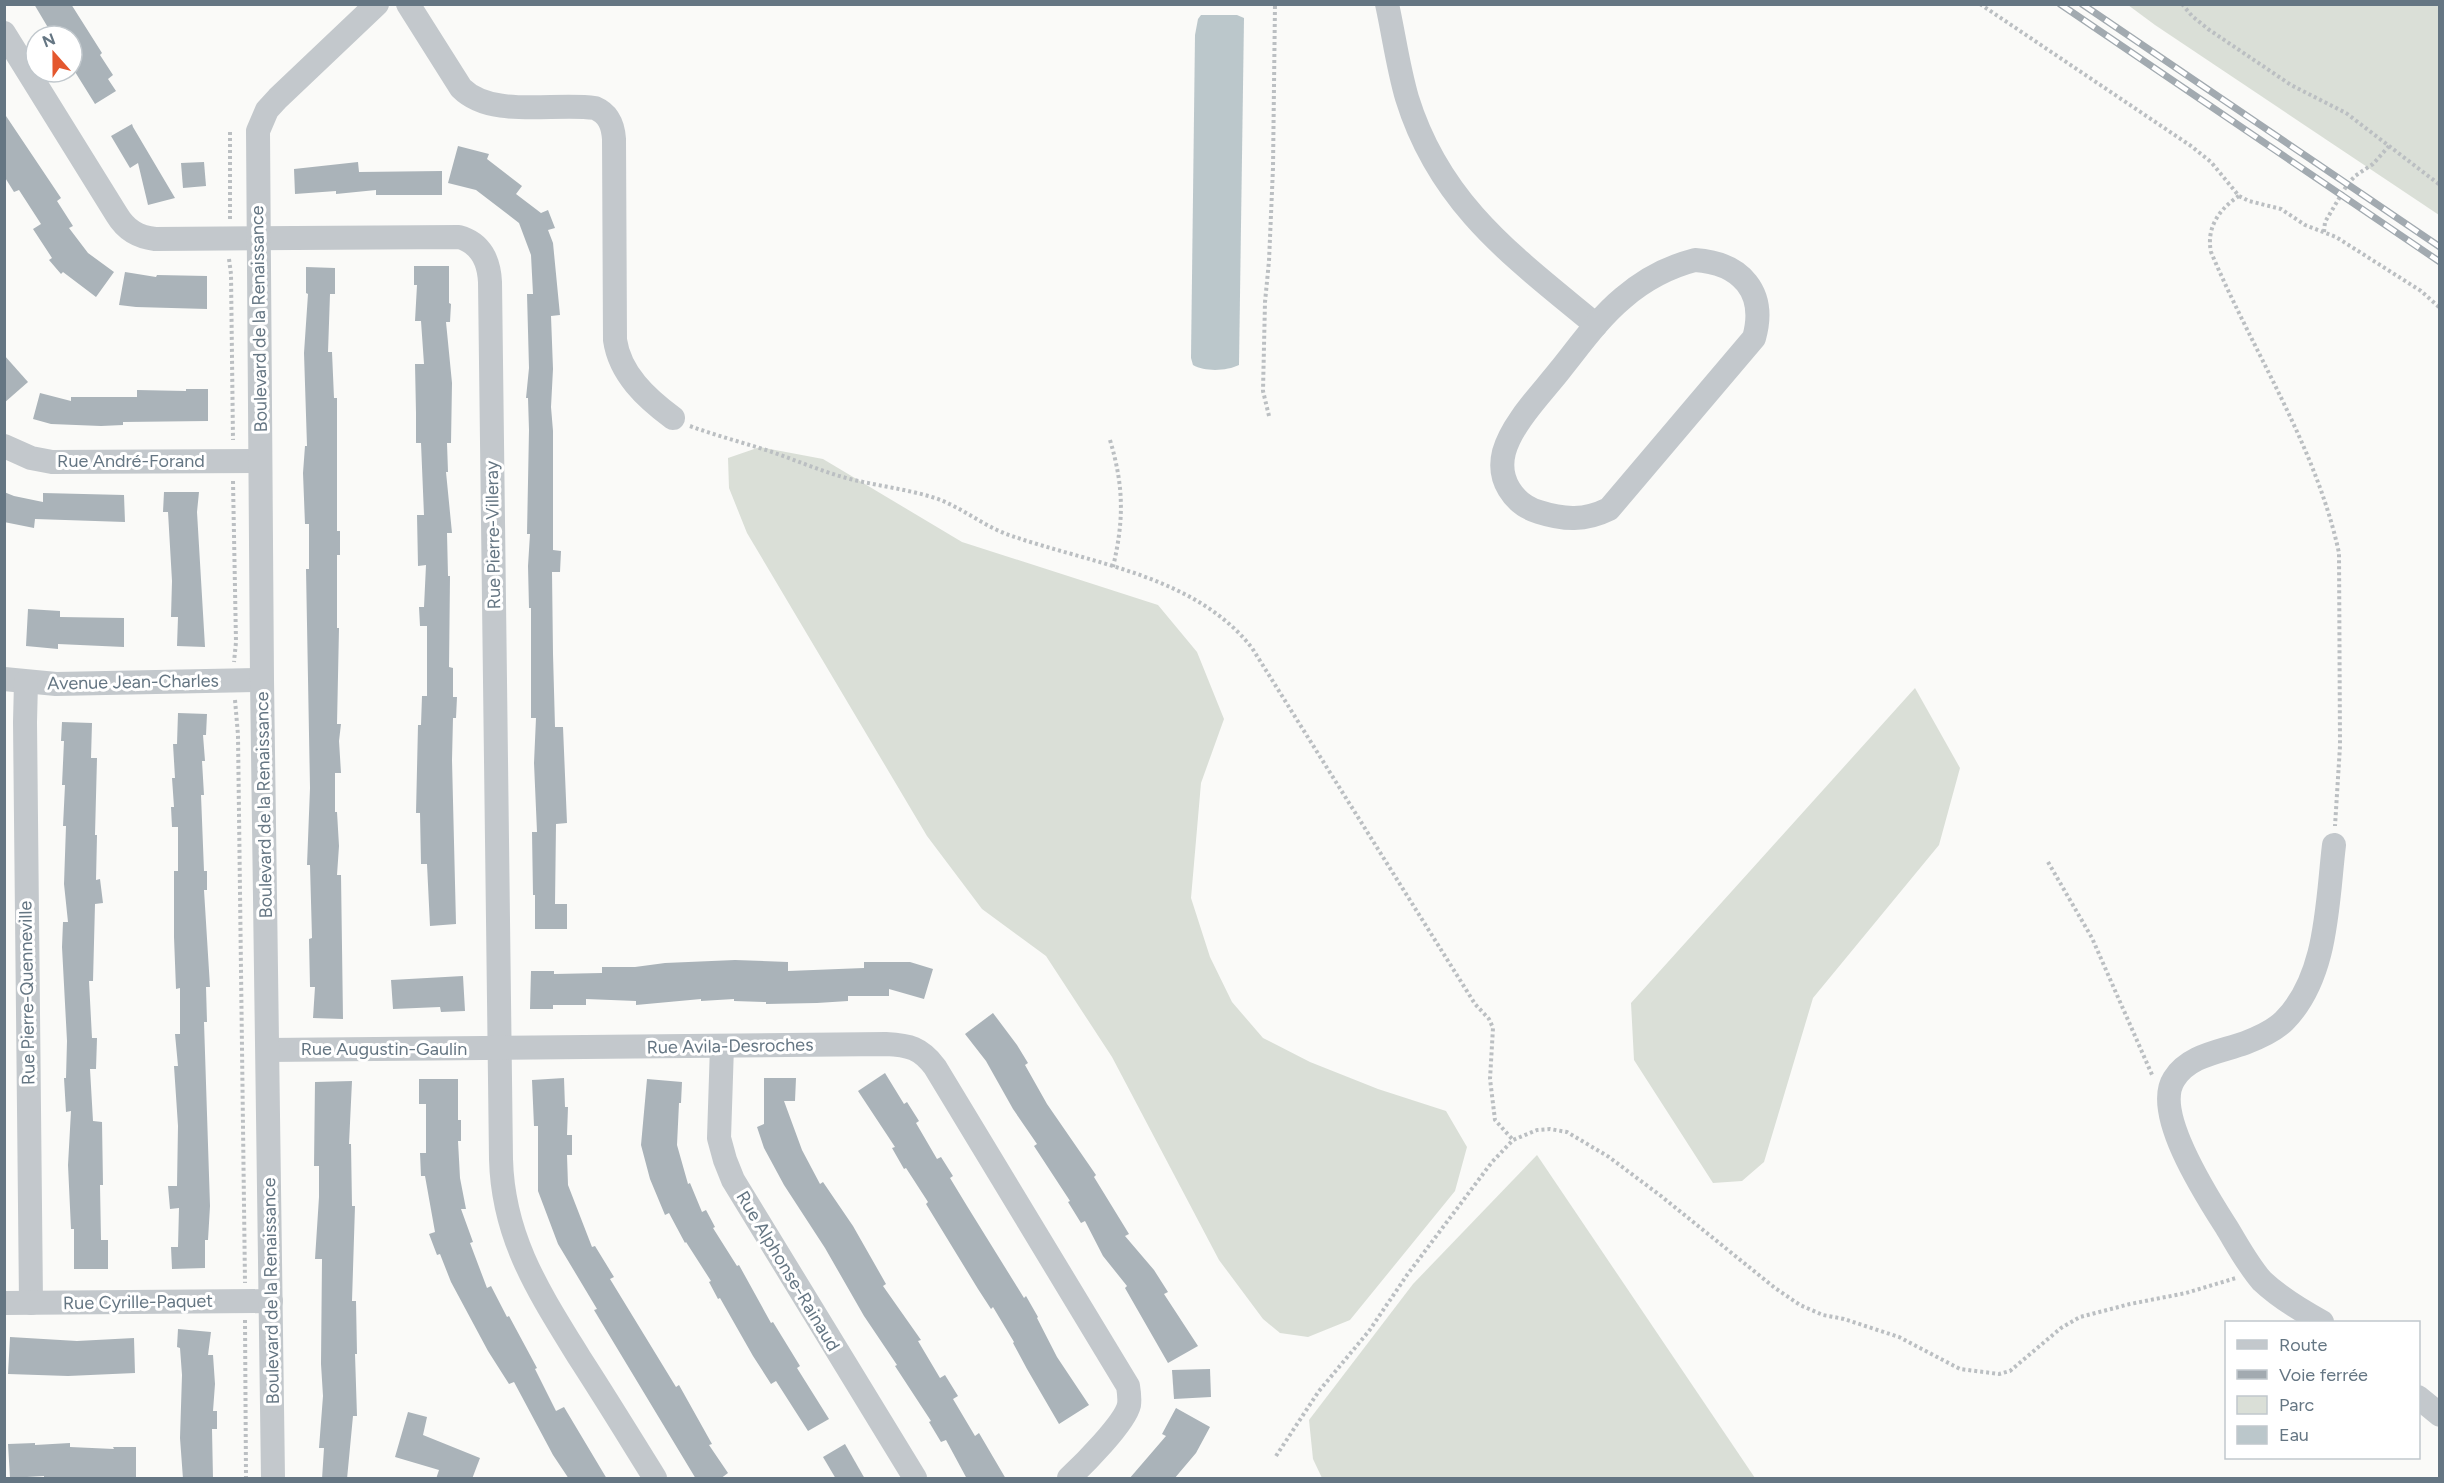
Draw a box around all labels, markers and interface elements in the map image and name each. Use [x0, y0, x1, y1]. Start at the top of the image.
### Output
north arrow [24, 24, 84, 84]
text: N [40, 29, 58, 52]
street label: Boulevard de la Renaissance [246, 205, 272, 433]
street label: Rue André-Forand [57, 450, 205, 472]
street label: Rue Pierre-Villeray [481, 460, 505, 609]
street label: Avenue Jean-Charles [47, 670, 219, 694]
street label: Boulevard de la Renaissance [251, 691, 277, 919]
street label: Rue Pierre-Quenneville [14, 900, 40, 1085]
street label: Rue Avila-Desroches [646, 1034, 814, 1058]
street label: Rue Augustin-Gaulin [301, 1038, 467, 1060]
street label: Boulevard de la Renaissance [258, 1177, 284, 1405]
street label: Rue Alphonse-Rainaud [731, 1187, 845, 1355]
street label: Rue Cyrille-Paquet [63, 1290, 213, 1314]
legend [2225, 1321, 2420, 1459]
text: Route [2279, 1334, 2328, 1356]
text: Voie ferrée [2279, 1364, 2368, 1386]
text: Parc [2279, 1394, 2315, 1416]
text: Eau [2279, 1424, 2309, 1446]

